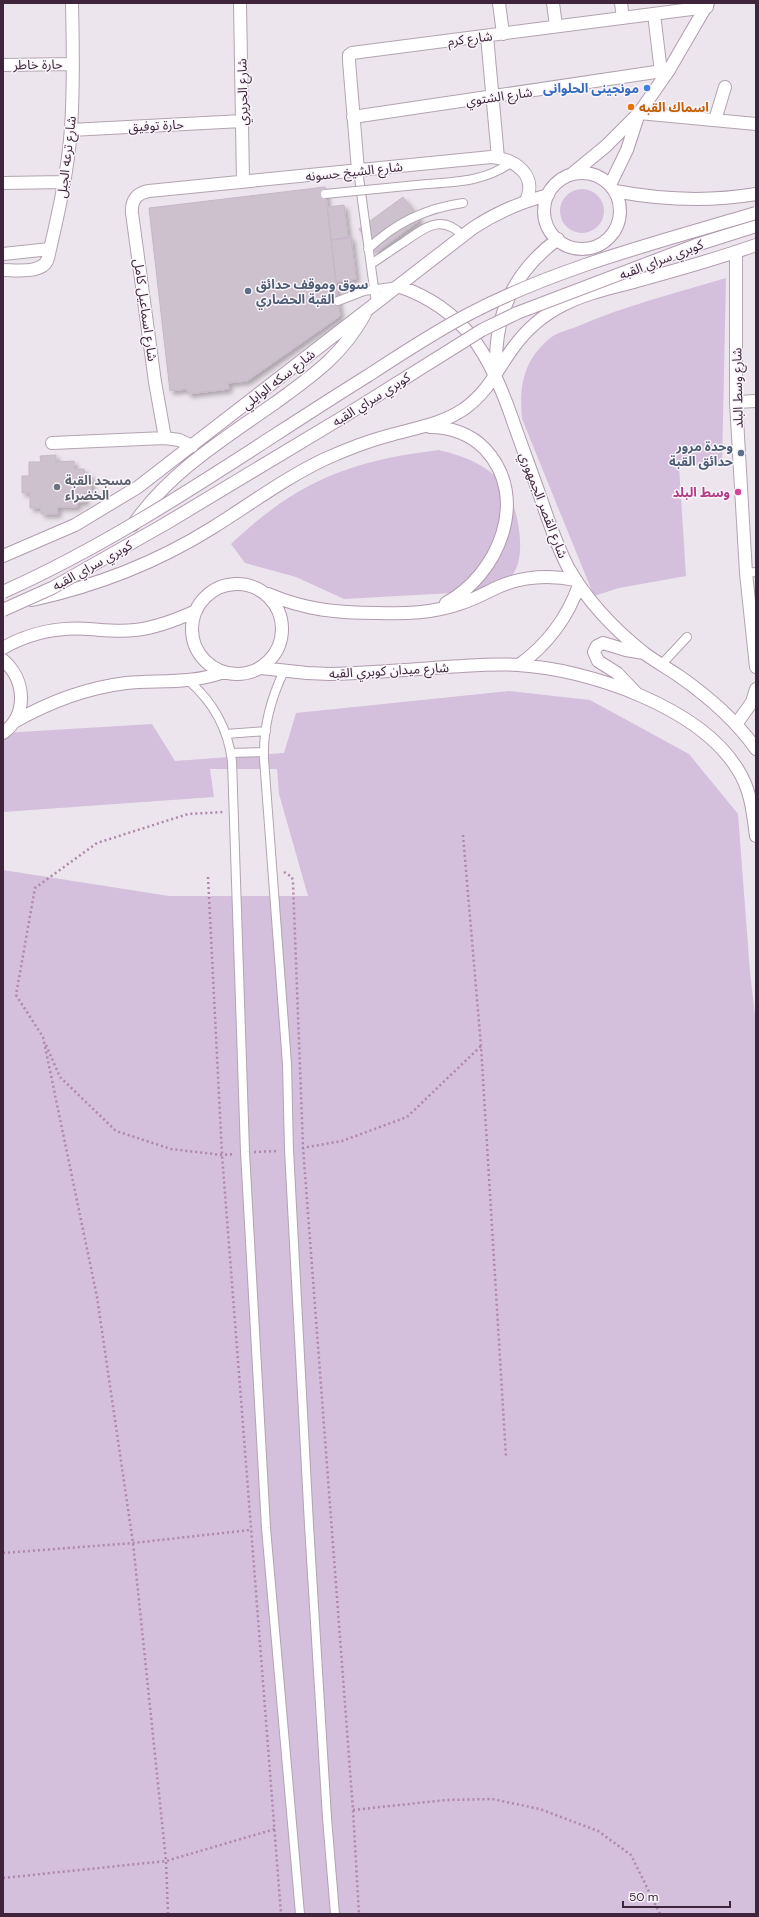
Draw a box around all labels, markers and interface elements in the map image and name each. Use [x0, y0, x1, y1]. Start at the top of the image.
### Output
street label: شارع كرم [447, 27, 494, 52]
street label: حارة خاطر [12, 56, 63, 73]
street label: شارع الحريري [233, 58, 254, 126]
place label: مونجينى الحلوانى [543, 80, 639, 97]
street label: شارع الشتوي [465, 83, 534, 112]
marker: مونجينى الحلوانى [642, 83, 652, 93]
place label: اسماك القبه [639, 99, 709, 116]
marker: اسماك القبه [626, 102, 636, 112]
street label: شارع ترعه الجبل [53, 115, 82, 199]
street label: حارة توفيق [128, 116, 185, 135]
street label: شارع الشيخ حسونه [305, 158, 404, 187]
street label: كوبري سراي القبه [617, 235, 707, 285]
street label: شارع اسماعيل كامل [128, 258, 161, 363]
place label: سوق وموقف حدائق القبة الحضاري [256, 276, 368, 310]
marker: سوق وموقف حدائق القبة الحضاري [243, 286, 253, 296]
street label: شارع سكه الوايلي [238, 345, 320, 415]
street label: شارع وسط البلد [728, 347, 749, 429]
street label: كوبري سراي القبه [329, 368, 415, 432]
place label: وحدة مرور حدائق القبة [669, 438, 733, 470]
marker: وحدة مرور حدائق القبة [736, 448, 746, 458]
street label: شارع القصر الجمهوري [514, 450, 572, 561]
place label: مسجد القبة الخضراء [65, 472, 131, 504]
marker: مسجد القبة الخضراء [52, 482, 62, 492]
place label: وسط البلد [673, 484, 730, 501]
marker: وسط البلد [733, 487, 743, 497]
street label: كوبري سراي القبه [49, 536, 137, 596]
street label: شارع ميدان كوبري القبه [329, 659, 450, 684]
scale bar [623, 1883, 730, 1909]
text: 50 m [629, 1889, 658, 1905]

